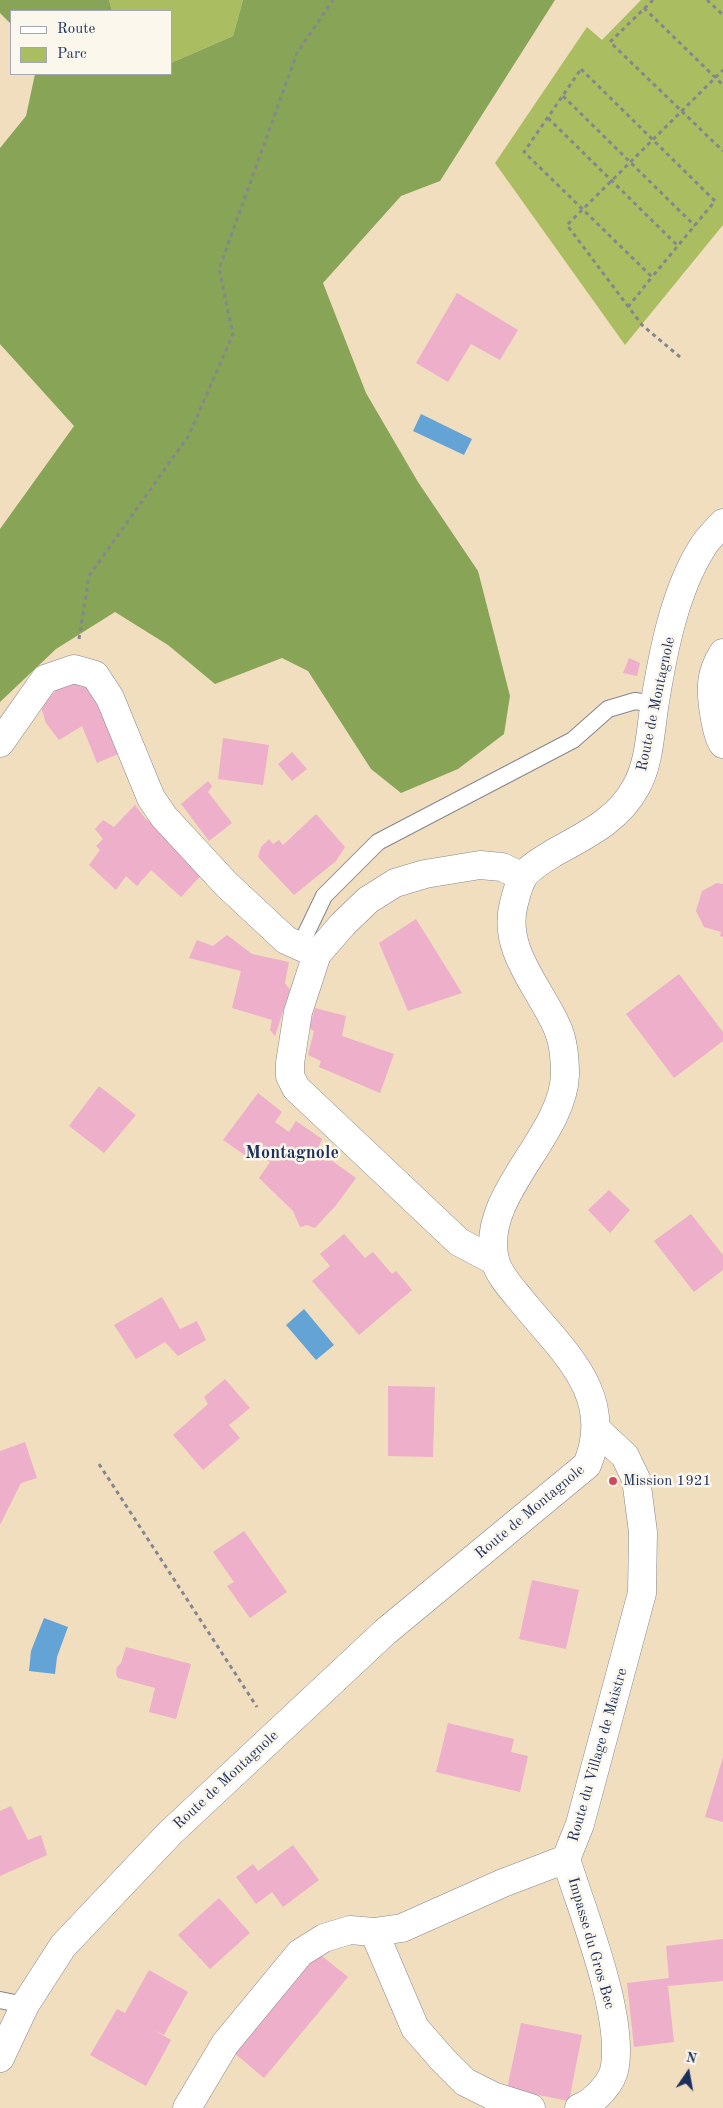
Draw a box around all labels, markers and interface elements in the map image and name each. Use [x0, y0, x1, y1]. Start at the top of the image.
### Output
legend [10, 10, 172, 75]
text: Route [57, 22, 95, 37]
text: Parc [57, 47, 87, 62]
street label: Route de Montagnole [633, 635, 679, 773]
district label: Montagnole [245, 1142, 339, 1164]
street label: Route de Montagnole [472, 1461, 588, 1563]
place label: Mission 1921 [623, 1472, 711, 1490]
marker: Mission 1921 [607, 1475, 619, 1487]
street label: Route du Village de Maistre [565, 1666, 631, 1844]
street label: Route de Montagnole [170, 1727, 282, 1833]
street label: Impasse du Gros Bec [564, 1875, 618, 2011]
north arrow [663, 2048, 713, 2098]
text: N [684, 2050, 698, 2066]

